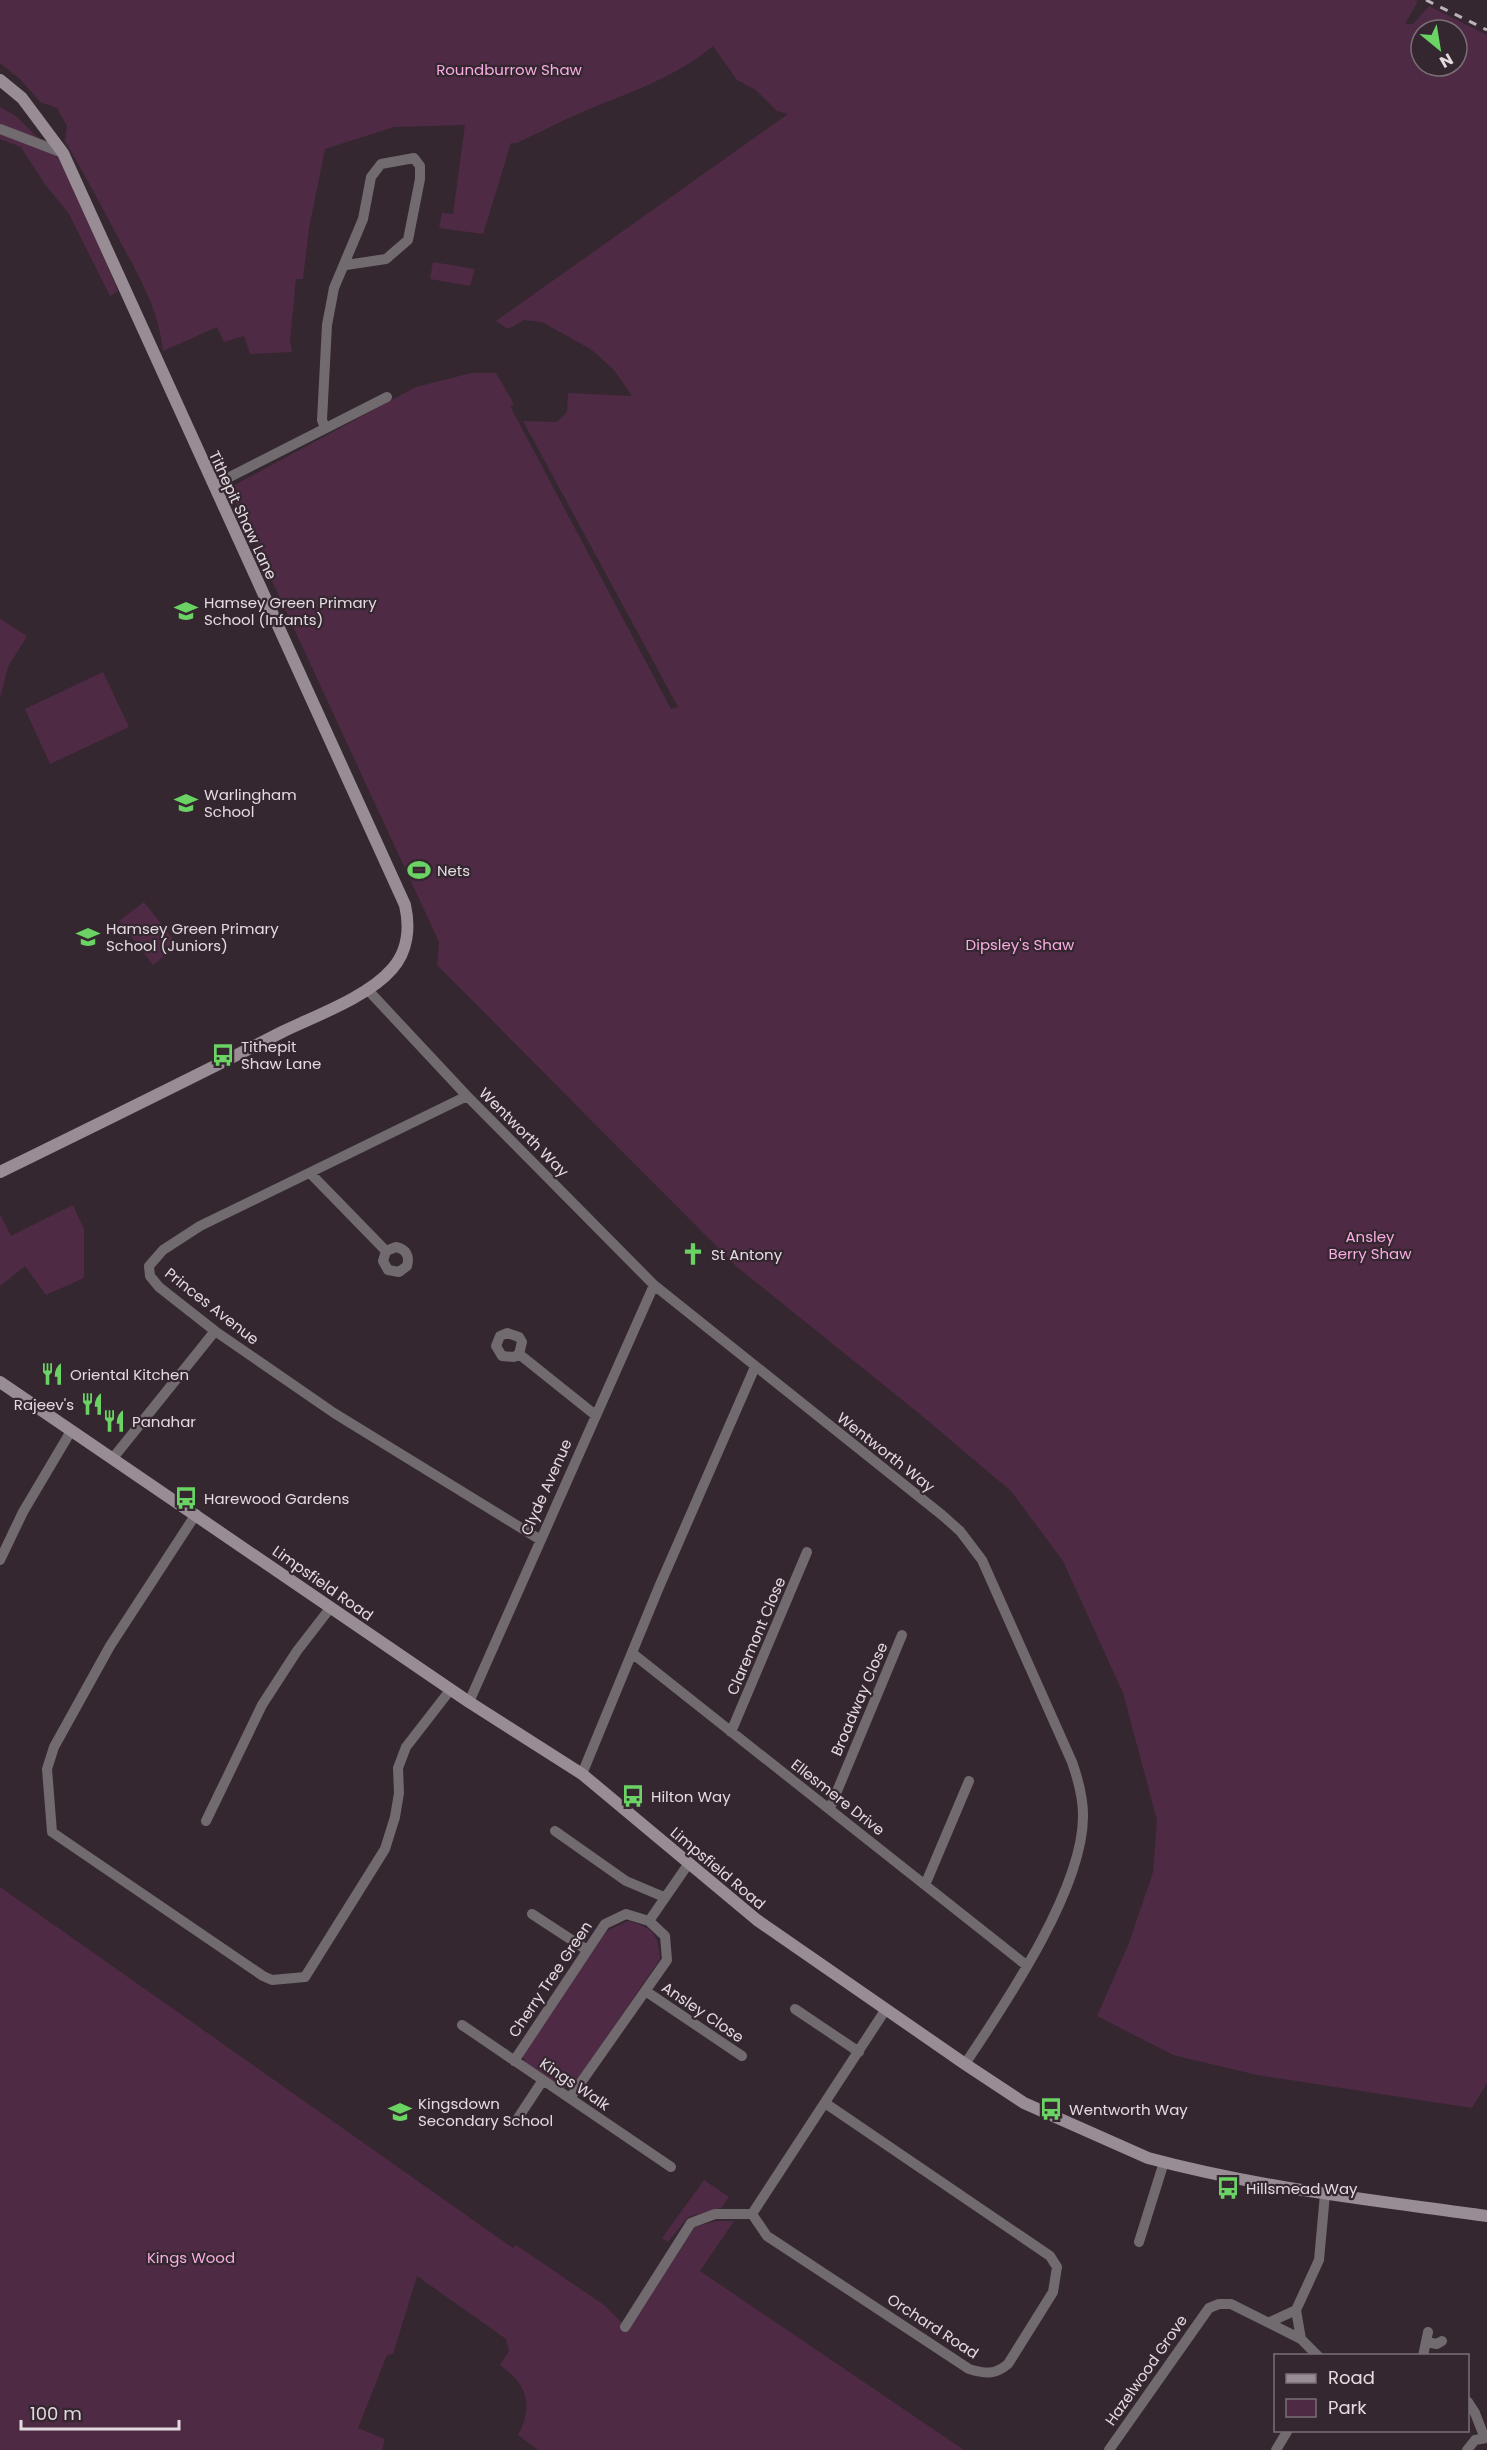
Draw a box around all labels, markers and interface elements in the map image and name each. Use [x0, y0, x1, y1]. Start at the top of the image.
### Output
north arrow [1409, 18, 1469, 78]
text: N [1435, 48, 1457, 74]
park label: Roundburrow Shaw [436, 59, 583, 80]
street label: Tithepit Shaw Lane [204, 447, 282, 583]
place label: Hamsey Green Primary School (Infants) [204, 592, 377, 630]
school or university icon: Hamsey Green Primary School (Infants) [173, 598, 199, 624]
place label: Warlingham School [204, 784, 297, 822]
school or university icon: Warlingham School [173, 790, 199, 816]
sports icon: Nets [406, 857, 432, 883]
place label: Nets [437, 860, 470, 881]
place label: Hamsey Green Primary School (Juniors) [106, 918, 279, 956]
school or university icon: Hamsey Green Primary School (Juniors) [75, 924, 101, 950]
park label: Dipsley's Shaw [966, 934, 1075, 955]
place label: Tithepit Shaw Lane [241, 1036, 321, 1074]
bus stop icon: Tithepit Shaw Lane [210, 1042, 236, 1068]
street label: Wentworth Way [475, 1083, 574, 1182]
park label: Ansley Berry Shaw [1329, 1226, 1412, 1264]
church icon: St Antony [680, 1241, 706, 1267]
place label: St Antony [711, 1244, 783, 1265]
street label: Princes Avenue [161, 1263, 263, 1349]
restaurant icon: Oriental Kitchen [39, 1361, 65, 1387]
place label: Oriental Kitchen [70, 1364, 189, 1385]
restaurant icon: Rajeev's [79, 1391, 105, 1417]
place label: Rajeev's [14, 1394, 74, 1415]
street label: Wentworth Way [833, 1407, 940, 1497]
restaurant icon: Panahar [101, 1408, 127, 1434]
place label: Panahar [132, 1411, 196, 1432]
street label: Clyde Avenue [515, 1435, 577, 1539]
bus stop icon: Harewood Gardens [173, 1485, 199, 1511]
place label: Harewood Gardens [204, 1488, 350, 1509]
street label: Limpsfield Road [269, 1540, 377, 1626]
street label: Claremont Close [722, 1574, 790, 1698]
street label: Broadway Close [826, 1639, 892, 1759]
street label: Ellesmere Drive [787, 1754, 889, 1840]
bus stop icon: Hilton Way [620, 1783, 646, 1809]
place label: Hilton Way [651, 1786, 731, 1807]
street label: Limpsfield Road [666, 1822, 770, 1914]
street label: Cherry Tree Green [503, 1917, 597, 2041]
street label: Ansley Close [658, 1977, 748, 2047]
street label: Kings Walk [536, 2053, 614, 2115]
place label: Kingsdown Secondary School [418, 2093, 553, 2131]
bus stop icon: Wentworth Way [1038, 2096, 1064, 2122]
school or university icon: Kingsdown Secondary School [387, 2099, 413, 2125]
place label: Wentworth Way [1069, 2099, 1188, 2120]
bus stop icon: Hillsmead Way [1215, 2175, 1241, 2201]
place label: Hillsmead Way [1246, 2178, 1358, 2199]
park label: Kings Wood [147, 2247, 235, 2268]
street label: Orchard Road [883, 2289, 983, 2363]
street label: Hazelwood Grove [1100, 2311, 1192, 2429]
legend [1274, 2354, 1469, 2432]
text: Road [1328, 2365, 1375, 2390]
scale bar [21, 2393, 178, 2431]
text: Park [1328, 2395, 1367, 2420]
text: 100 m [30, 2401, 82, 2426]

